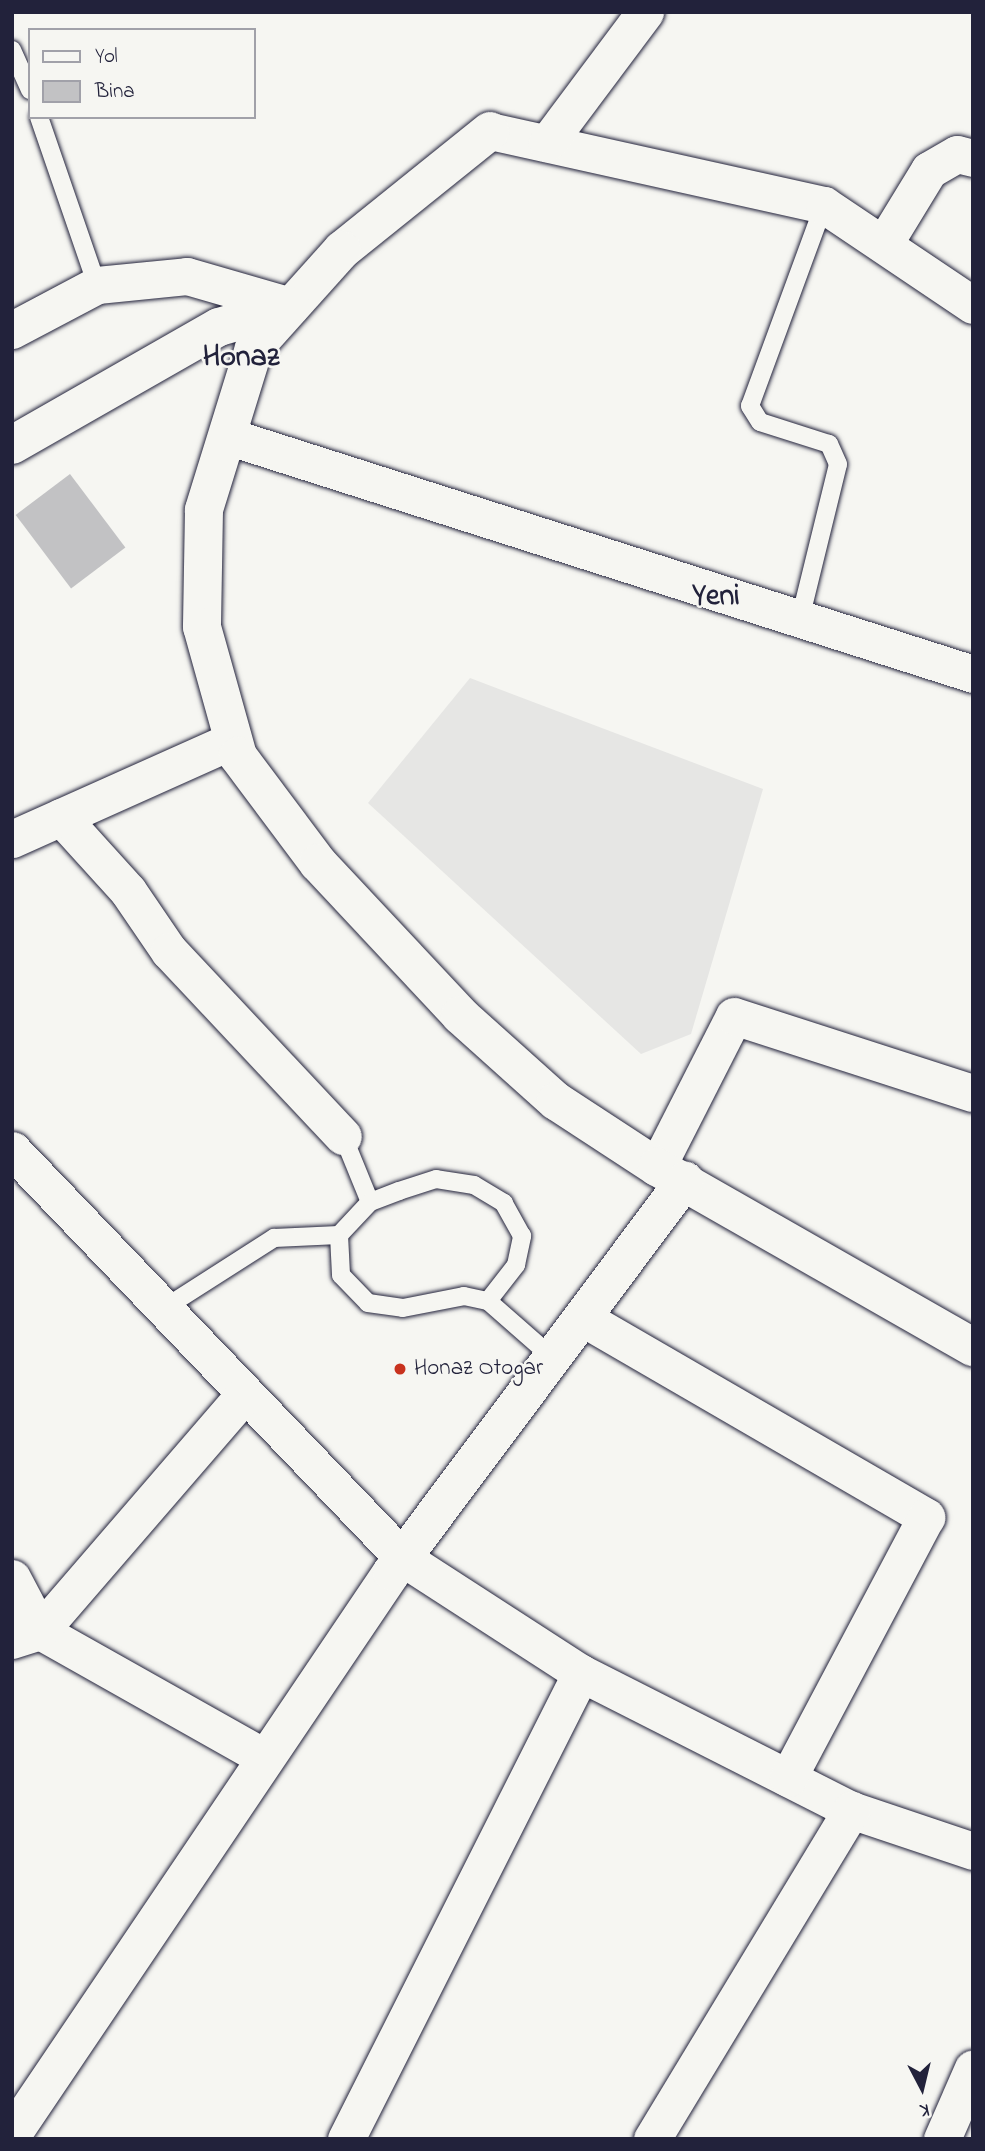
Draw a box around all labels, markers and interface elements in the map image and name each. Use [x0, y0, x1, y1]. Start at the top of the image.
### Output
legend [28, 28, 256, 119]
text: Yol [95, 42, 118, 72]
text: Bina [95, 77, 135, 107]
district label: Honaz [203, 340, 279, 376]
district label: Yeni [692, 579, 740, 615]
place label: Honaz Otogar [414, 1355, 543, 1383]
marker: Honaz Otogar [392, 1361, 408, 1377]
north arrow [887, 2053, 957, 2123]
text: K [918, 2095, 931, 2123]

